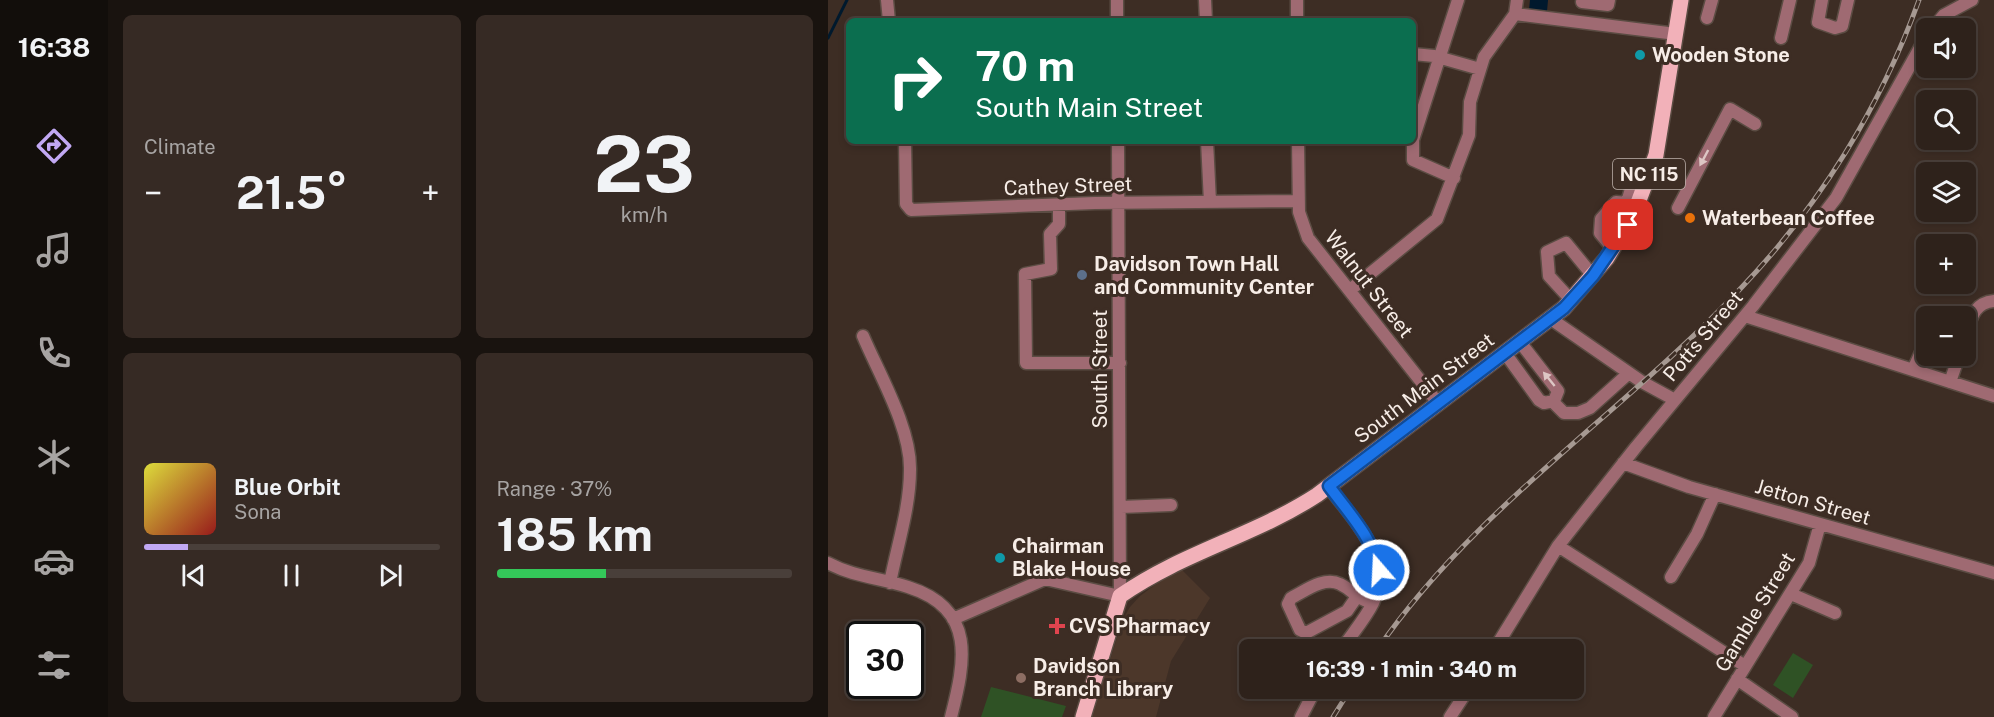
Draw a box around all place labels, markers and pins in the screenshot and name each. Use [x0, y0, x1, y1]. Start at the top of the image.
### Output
place label: Wooden Stone [1652, 43, 1790, 67]
marker: Wooden Stone [1633, 48, 1647, 62]
pin [1602, 199, 1653, 250]
place label: Waterbean Coffee [1702, 206, 1875, 230]
marker: Waterbean Coffee [1683, 211, 1697, 225]
place label: Davidson Town Hall and Community Center [1094, 252, 1314, 299]
marker: Davidson Town Hall and Community Center [1075, 268, 1089, 282]
place label: Chairman Blake House [1012, 534, 1131, 581]
marker: Chairman Blake House [993, 551, 1007, 565]
place label: CVS Pharmacy [1069, 614, 1210, 638]
marker: CVS Pharmacy [1050, 619, 1064, 633]
place label: Davidson Branch Library [1033, 654, 1173, 701]
marker: Davidson Branch Library [1014, 671, 1028, 685]

